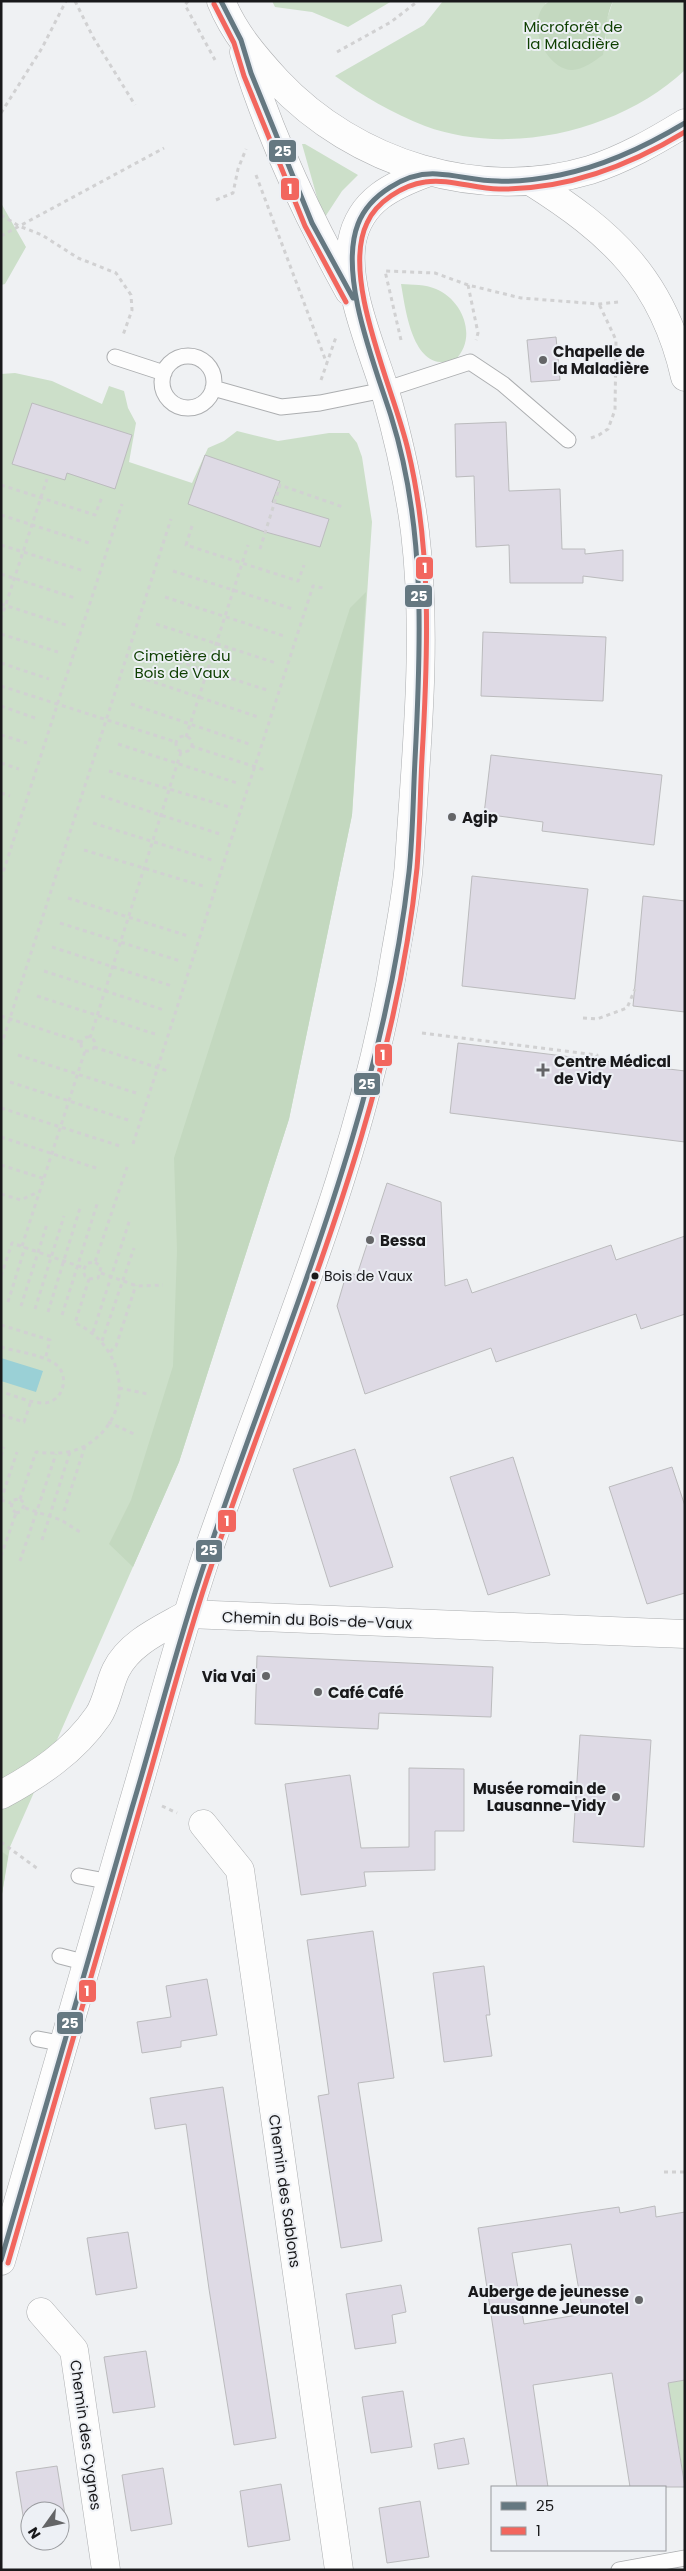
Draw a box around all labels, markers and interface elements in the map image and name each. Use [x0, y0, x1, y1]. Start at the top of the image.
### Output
park label: Microforêt de la Maladière [523, 16, 623, 54]
line badge: 25 [268, 139, 297, 163]
text: 25 [274, 141, 292, 161]
line badge: 1 [280, 177, 300, 201]
text: 1 [287, 179, 293, 199]
place label: Chapelle de la Maladière [553, 341, 649, 379]
marker: Chapelle de la Maladière [537, 354, 549, 366]
line badge: 1 [415, 556, 434, 580]
text: 1 [422, 558, 428, 578]
line badge: 25 [404, 584, 433, 608]
text: 25 [410, 586, 428, 606]
park label: Cimetière du Bois de Vaux [133, 645, 231, 683]
place label: Agip [462, 807, 498, 828]
marker: Agip [446, 811, 458, 823]
line badge: 1 [374, 1043, 393, 1067]
text: 1 [380, 1045, 386, 1065]
place label: Centre Médical de Vidy [554, 1051, 671, 1089]
marker: Centre Médical de Vidy [536, 1063, 550, 1077]
line badge: 25 [353, 1072, 381, 1096]
text: 25 [358, 1074, 376, 1094]
place label: Bessa [380, 1230, 426, 1251]
marker: Bessa [364, 1234, 376, 1246]
place label: Bois de Vaux [324, 1266, 413, 1286]
marker: Bois de Vaux [310, 1271, 320, 1281]
line badge: 1 [217, 1509, 237, 1533]
text: 1 [224, 1511, 230, 1531]
line badge: 25 [195, 1539, 223, 1563]
text: 25 [200, 1540, 218, 1560]
street label: Chemin du Bois-de-Vaux [222, 1606, 412, 1634]
place label: Via Vai [202, 1666, 256, 1687]
marker: Via Vai [260, 1670, 272, 1682]
place label: Café Café [328, 1682, 404, 1703]
marker: Café Café [312, 1686, 324, 1698]
place label: Musée romain de Lausanne-Vidy [473, 1778, 607, 1816]
marker: Musée romain de Lausanne-Vidy [610, 1791, 622, 1803]
line badge: 1 [78, 1979, 97, 2003]
text: 1 [84, 1981, 90, 2001]
line badge: 25 [56, 2011, 84, 2035]
text: 25 [61, 2013, 79, 2033]
street label: Chemin des Sablons [264, 2113, 306, 2269]
place label: Auberge de jeunesse Lausanne Jeunotel [468, 2281, 629, 2319]
marker: Auberge de jeunesse Lausanne Jeunotel [633, 2294, 645, 2306]
street label: Chemin des Cygnes [65, 2359, 107, 2512]
legend [491, 2486, 666, 2551]
text: 25 [536, 2495, 554, 2516]
north arrow [20, 2501, 70, 2551]
text: 1 [536, 2520, 541, 2541]
text: N [23, 2523, 45, 2543]

